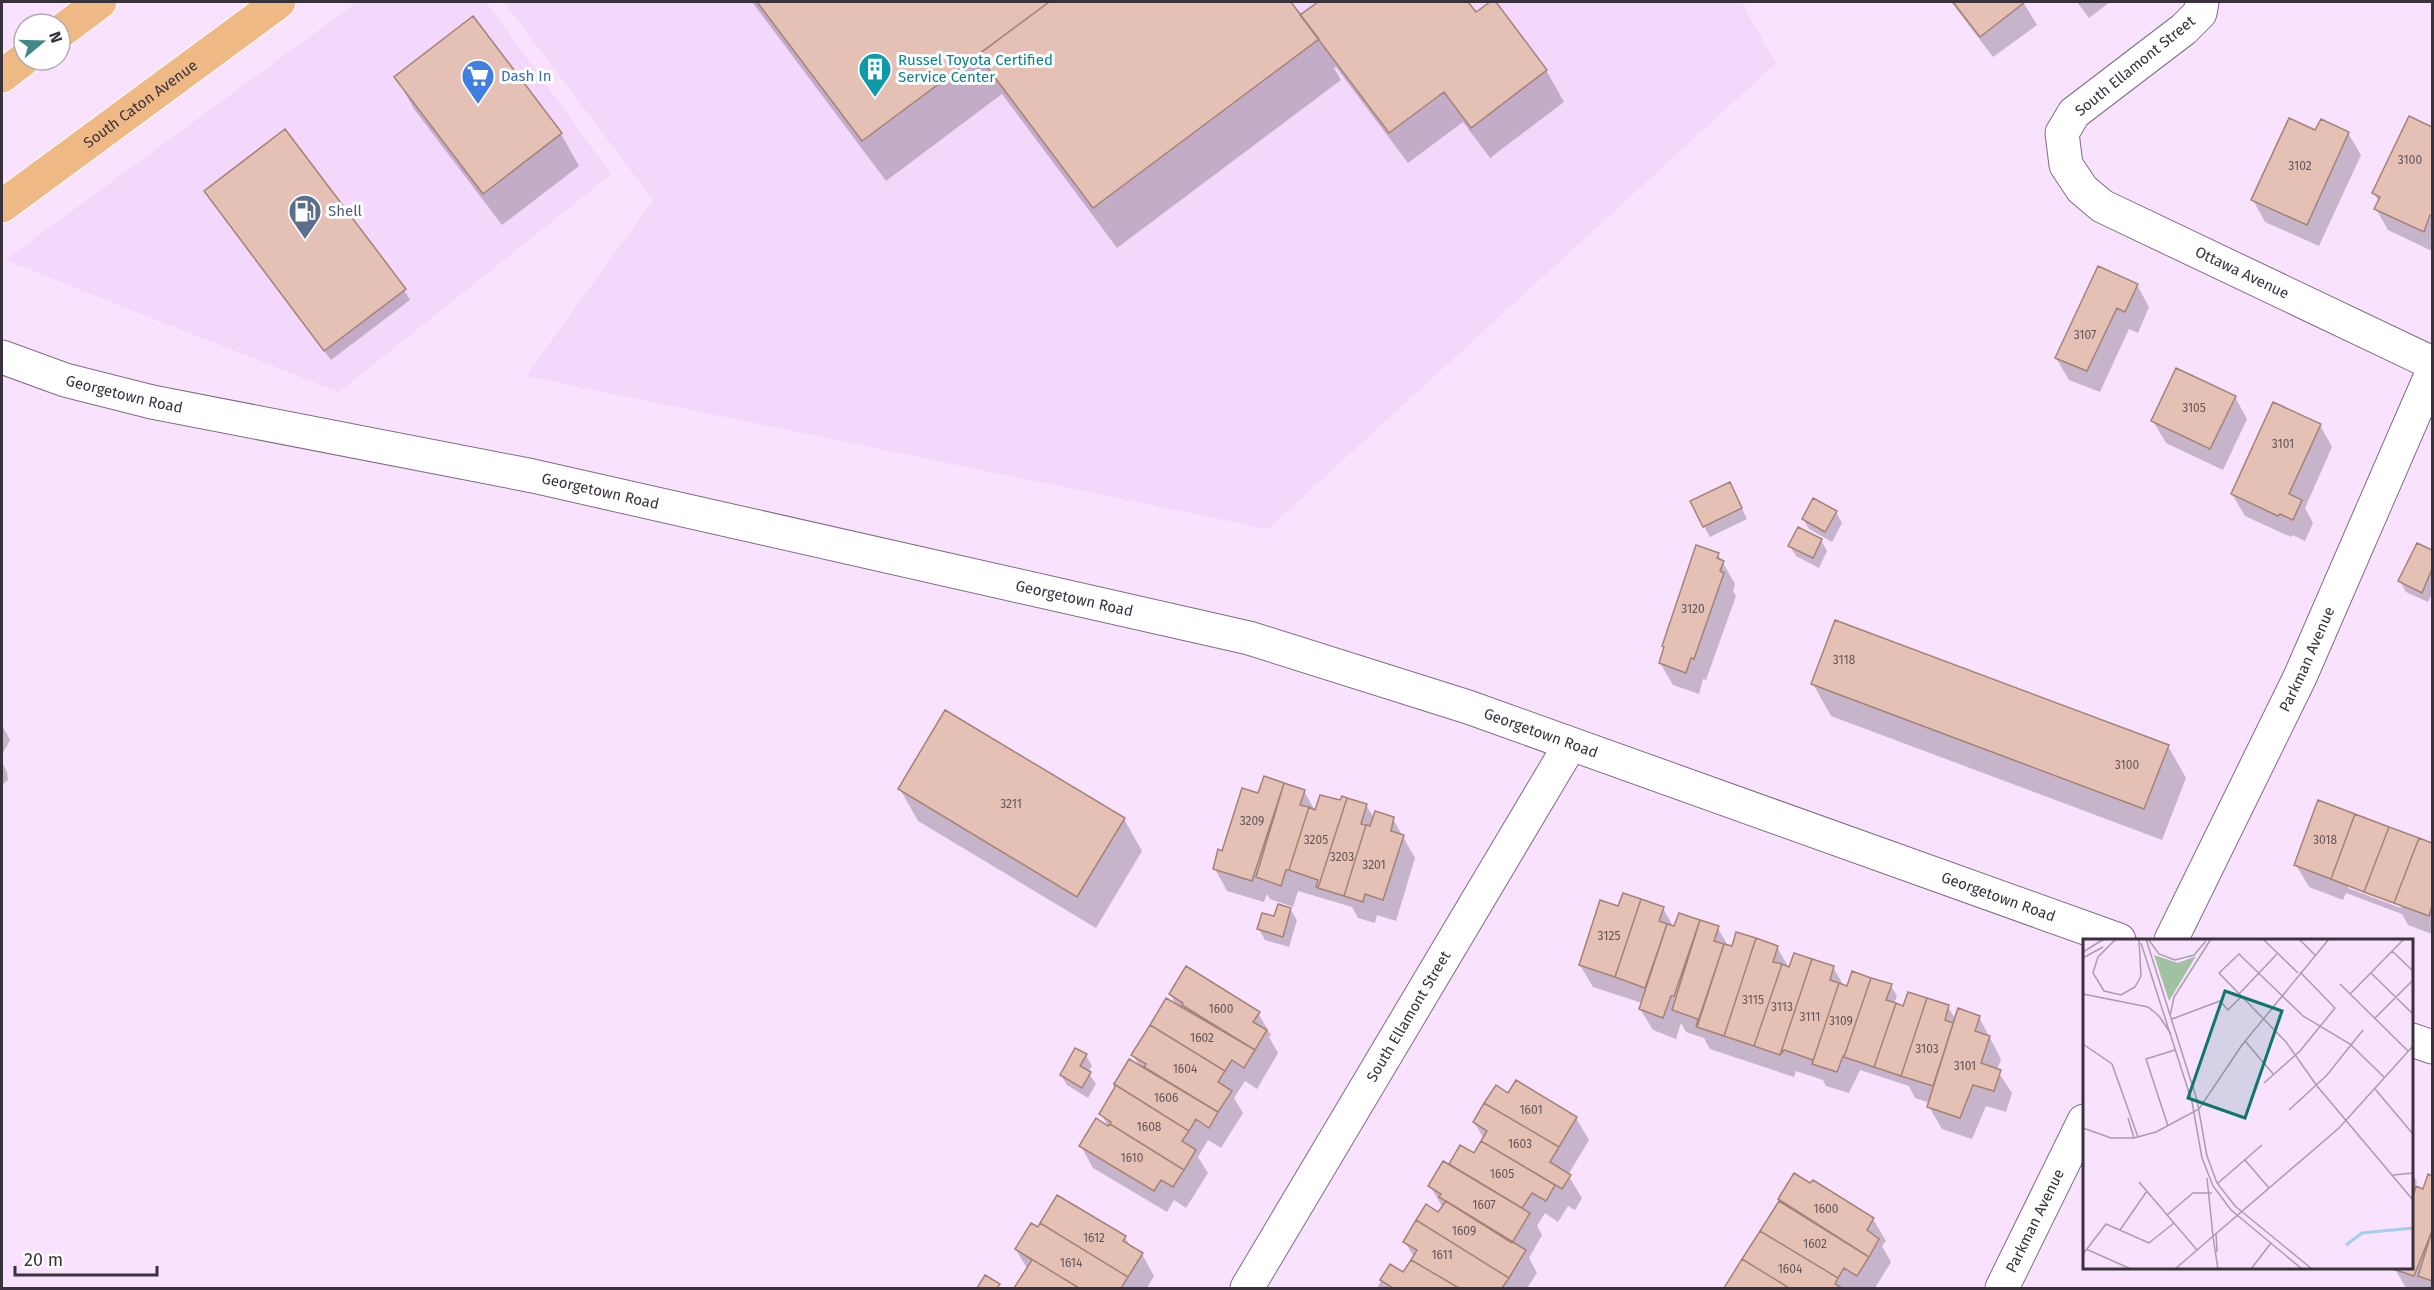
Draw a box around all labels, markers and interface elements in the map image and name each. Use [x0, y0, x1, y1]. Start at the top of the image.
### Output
north arrow [12, 12, 72, 72]
street label: South Ellamont Street [2071, 12, 2199, 120]
text: N [45, 29, 66, 45]
building icon: Russel Toyota Certified Service Center [857, 51, 893, 98]
place label: Russel Toyota Certified Service Center [898, 51, 1053, 86]
street label: South Caton Avenue [80, 56, 201, 152]
supermarket icon: Dash In [460, 58, 496, 105]
place label: Dash In [501, 67, 552, 85]
house number: 3100 [2398, 153, 2422, 167]
house number: 3102 [2288, 159, 2312, 173]
fuel station icon: Shell [287, 193, 323, 240]
place label: Shell [328, 202, 363, 220]
street label: Ottawa Avenue [2192, 243, 2292, 303]
house number: 3107 [2074, 328, 2096, 342]
street label: Georgetown Road [64, 372, 184, 417]
house number: 3105 [2182, 401, 2206, 415]
house number: 3101 [2272, 437, 2294, 451]
street label: Georgetown Road [540, 469, 661, 513]
street label: Georgetown Road [1014, 576, 1135, 621]
house number: 3120 [1681, 602, 1705, 616]
street label: Parkman Avenue [2275, 604, 2338, 715]
house number: 3118 [1833, 653, 1856, 667]
street label: Georgetown Road [1481, 704, 1600, 762]
house number: 3100 [2115, 758, 2139, 772]
house number: 3211 [1000, 797, 1022, 811]
house number: 3209 [1240, 814, 1264, 828]
house number: 3205 [1304, 833, 1328, 847]
house number: 3018 [2313, 833, 2337, 847]
house number: 3203 [1330, 850, 1354, 864]
house number: 3201 [1362, 858, 1386, 872]
street label: Georgetown Road [1939, 868, 2058, 926]
house number: 3125 [1598, 929, 1620, 943]
inset map [2083, 939, 2413, 1269]
street label: South Ellamont Street [1363, 947, 1455, 1085]
house number: 3115 [1742, 993, 1764, 1007]
house number: 3113 [1771, 1000, 1793, 1014]
house number: 1600 [1209, 1002, 1234, 1016]
house number: 3111 [1800, 1010, 1820, 1024]
house number: 3109 [1829, 1014, 1853, 1028]
house number: 1602 [1190, 1031, 1214, 1045]
house number: 3103 [1915, 1042, 1939, 1056]
house number: 3101 [1954, 1059, 1976, 1073]
house number: 1604 [1173, 1062, 1198, 1076]
house number: 1606 [1154, 1091, 1178, 1105]
house number: 1601 [1519, 1103, 1543, 1117]
house number: 1608 [1137, 1120, 1162, 1134]
house number: 1603 [1508, 1137, 1532, 1151]
house number: 1610 [1121, 1151, 1144, 1165]
street label: Parkman Avenue [2002, 1166, 2068, 1275]
house number: 1605 [1490, 1167, 1514, 1181]
house number: 1607 [1472, 1198, 1496, 1212]
house number: 1600 [1814, 1202, 1839, 1216]
house number: 1609 [1452, 1224, 1476, 1238]
house number: 1612 [1083, 1231, 1105, 1245]
house number: 1602 [1803, 1237, 1827, 1251]
scale bar [15, 1239, 158, 1277]
house number: 1611 [1431, 1248, 1453, 1262]
text: 20 m [24, 1249, 63, 1271]
house number: 1614 [1060, 1256, 1083, 1270]
house number: 1604 [1778, 1262, 1803, 1276]

